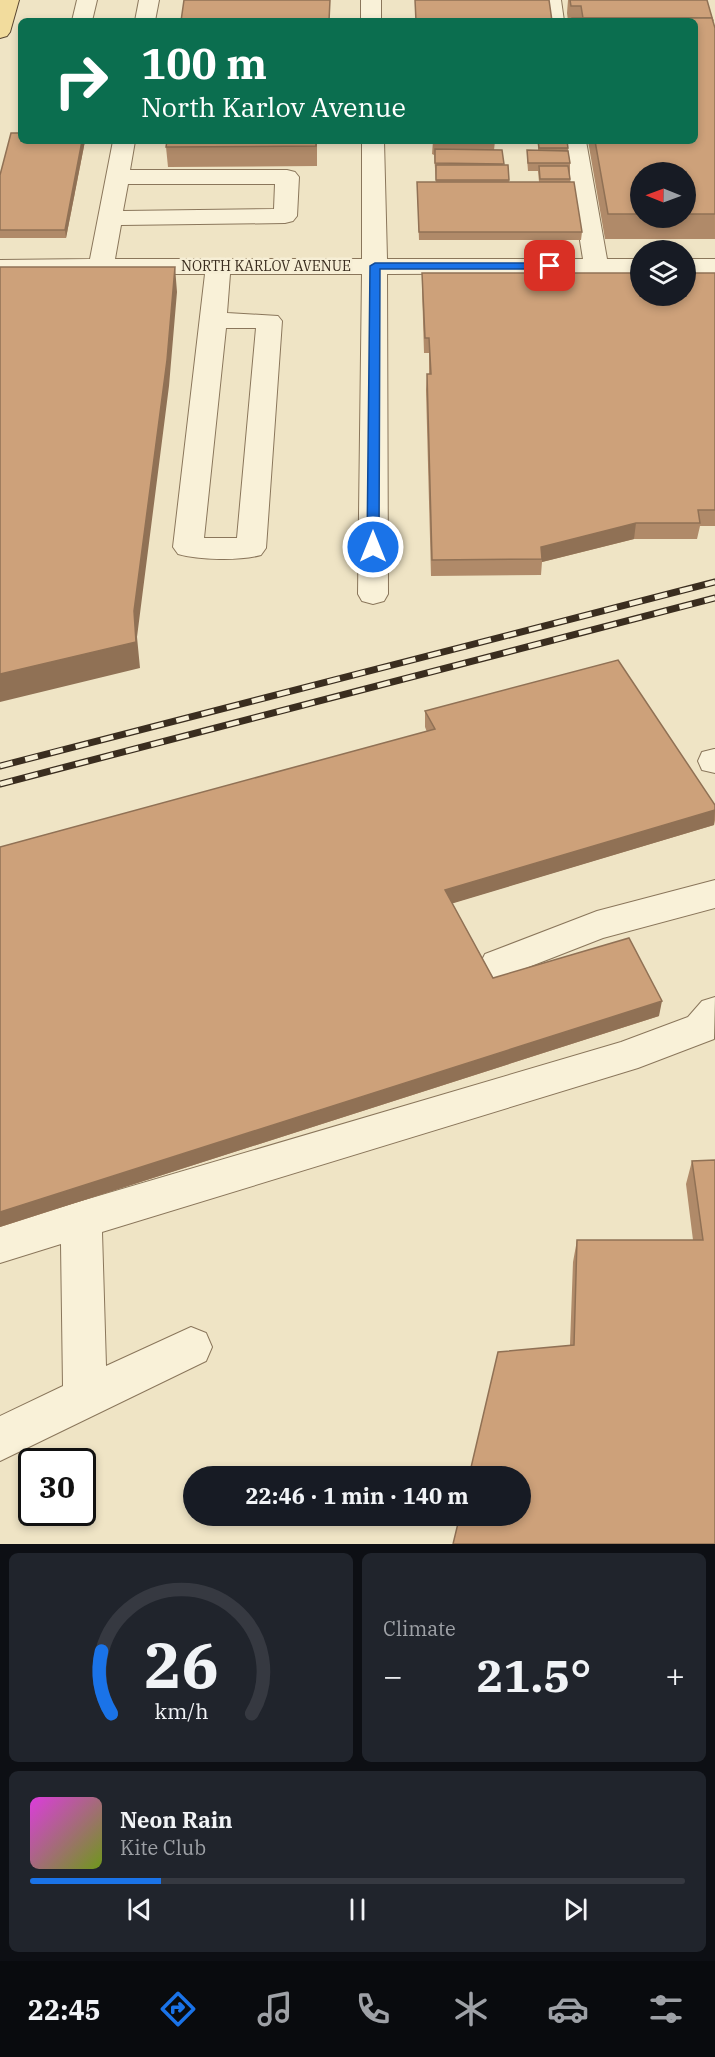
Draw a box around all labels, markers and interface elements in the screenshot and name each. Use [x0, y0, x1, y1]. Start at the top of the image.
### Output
text: 100 m [141, 36, 267, 91]
icon: right [42, 42, 120, 120]
text: North Karlov Avenue [141, 89, 406, 124]
north arrow [630, 162, 696, 228]
map controls [630, 162, 696, 306]
pin [524, 240, 575, 291]
button: layers [630, 240, 696, 306]
icon: arrive [533, 249, 566, 282]
street label: NORTH KARLOV AVENUE [181, 257, 351, 275]
position arrow [341, 515, 405, 579]
speed limit sign: 30 [18, 1448, 96, 1526]
text: 22:46 · 1 min · 140 m [245, 1481, 469, 1510]
text: Climate [383, 1615, 456, 1642]
text: 26 [144, 1624, 218, 1705]
text: 21.5° [477, 1646, 591, 1704]
text: − [383, 1654, 403, 1697]
text: + [665, 1654, 685, 1697]
text: km/h [154, 1698, 208, 1726]
text: Neon Rain [120, 1805, 233, 1834]
text: Kite Club [120, 1834, 206, 1861]
icon: previous [123, 1893, 156, 1926]
icon: pause [341, 1893, 374, 1926]
icon: next [559, 1893, 592, 1926]
icon: directions [157, 1988, 199, 2030]
icon: music [254, 1988, 296, 2030]
icon: phone [352, 1988, 394, 2030]
icon: climate [450, 1988, 492, 2030]
icon: car [547, 1988, 589, 2030]
icon: filters [645, 1988, 687, 2030]
text: 22:45 [28, 1992, 101, 2027]

